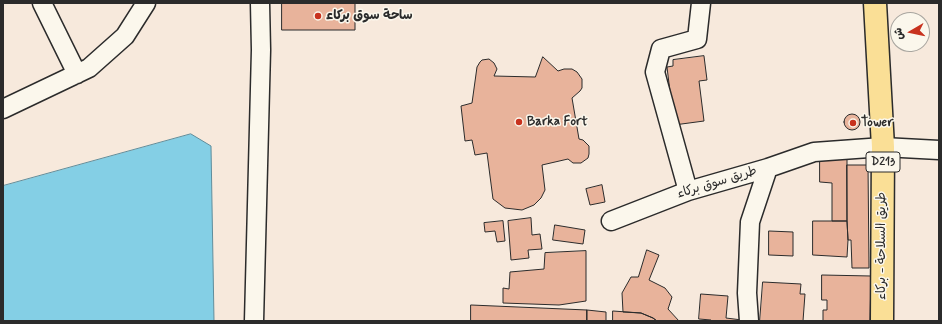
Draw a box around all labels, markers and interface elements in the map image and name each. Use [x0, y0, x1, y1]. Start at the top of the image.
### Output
place label: ساحة سوق بركاء [326, 8, 413, 24]
marker: ساحة سوق بركاء [313, 11, 323, 21]
north arrow [890, 12, 930, 52]
text: ش [891, 27, 907, 41]
place label: Barka Fort [527, 114, 588, 130]
place label: Tower [861, 115, 893, 131]
marker: Barka Fort [514, 117, 524, 127]
marker: Tower [848, 118, 858, 128]
road number: D213 [866, 152, 900, 172]
street label: طريق سوق بركاء [675, 163, 759, 203]
street label: طريق السلاحة - بركاء [874, 192, 890, 300]

